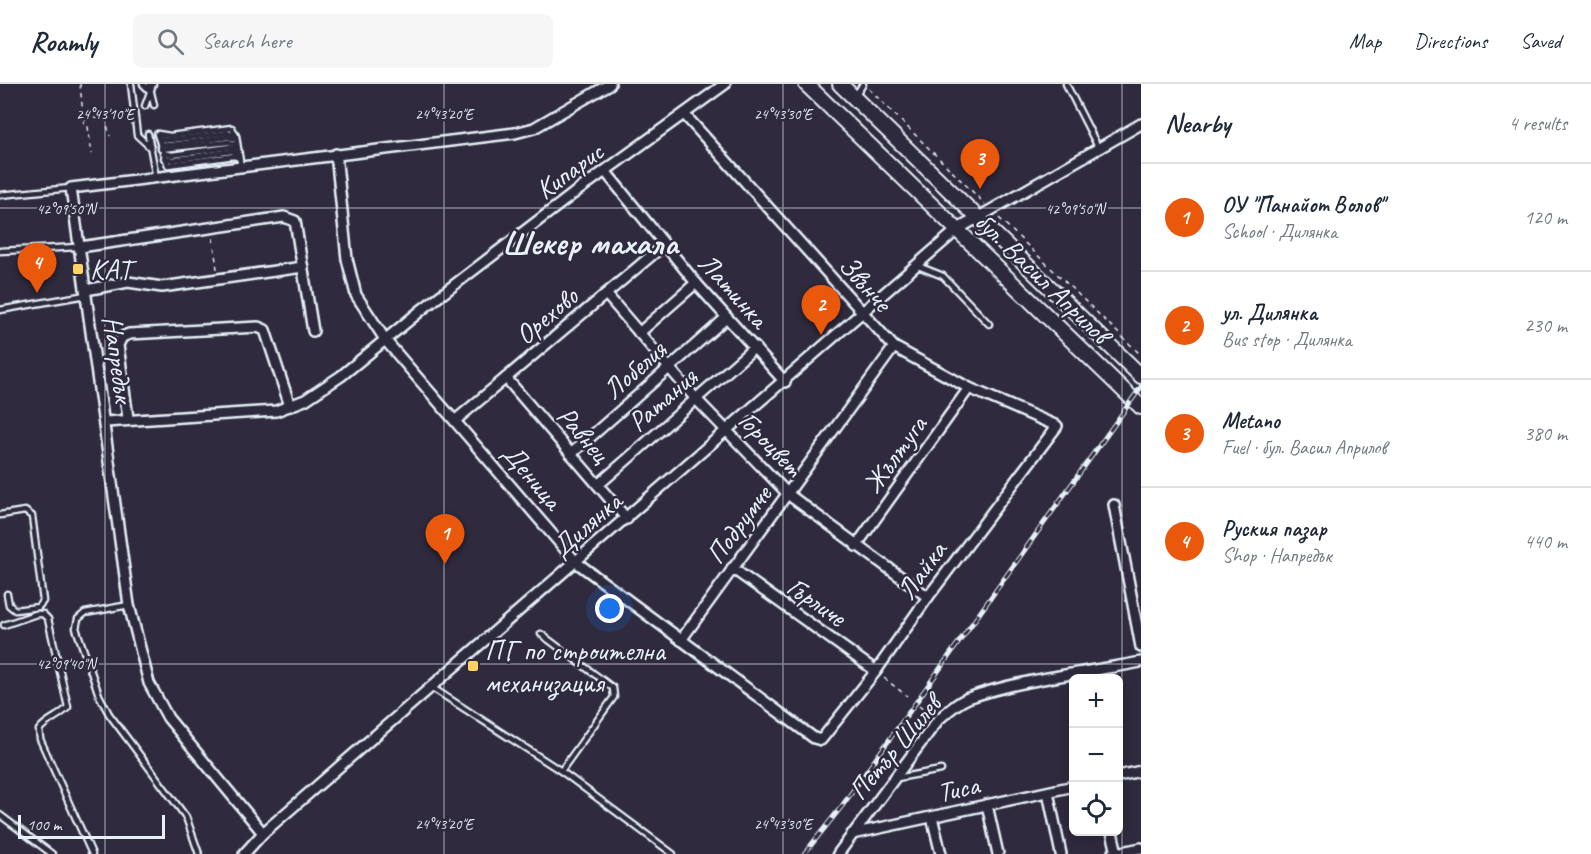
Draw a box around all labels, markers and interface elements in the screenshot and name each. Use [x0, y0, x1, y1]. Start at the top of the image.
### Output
search box [133, 14, 553, 68]
text: Roamly [30, 24, 97, 59]
icon: search [154, 25, 187, 58]
text: Search here [202, 27, 292, 55]
text: Map [1349, 28, 1381, 54]
text: Directions [1414, 28, 1487, 54]
text: Saved [1520, 28, 1561, 54]
text: 24°43'10"E [76, 105, 136, 124]
text: 24°43'20"E [415, 105, 475, 124]
text: 24°43'30"E [754, 105, 814, 124]
text: Nearby [1165, 107, 1230, 140]
text: 4 results [1508, 111, 1567, 136]
street label: Кипарис [528, 133, 611, 207]
pin: 3 [960, 140, 1000, 189]
text: ОУ "Панайот Волов" [1222, 191, 1384, 219]
text: 42°09'50"N [36, 200, 99, 219]
text: 42°09'50"N [1045, 200, 1108, 219]
street label: бул. Васил Априлов [968, 204, 1122, 354]
text: 1 [1180, 205, 1189, 230]
text: 120 m [1524, 205, 1567, 230]
text: School · Дилянка [1222, 219, 1337, 244]
district label: Шекер махала [502, 221, 680, 264]
pin: 4 [18, 244, 57, 293]
street label: Латинка [691, 246, 778, 337]
street label: Звънче [831, 248, 901, 320]
place label: КАТ [90, 252, 138, 287]
marker: КАТ [71, 262, 85, 276]
street label: Орехово [508, 278, 587, 352]
pin: 2 [802, 286, 840, 335]
text: ул. Дилянка [1222, 299, 1317, 327]
text: 2 [1180, 313, 1189, 338]
text: 230 m [1524, 313, 1567, 338]
street label: Напредък [95, 314, 142, 407]
text: Bus stop · Дилянка [1222, 327, 1352, 352]
street label: Лобелия [595, 332, 674, 407]
street label: Ратания [620, 359, 705, 439]
street label: Равнец [549, 399, 619, 471]
street label: Гороцвет [731, 403, 812, 485]
street label: Жълтуга [855, 407, 935, 500]
text: Metano [1222, 407, 1280, 435]
text: 3 [1180, 421, 1189, 446]
text: 380 m [1524, 421, 1567, 446]
text: Fuel · бул. Васил Априлов [1222, 435, 1386, 460]
street label: Деница [495, 436, 572, 518]
street label: Подрумче [698, 477, 780, 570]
street label: Дилянка [544, 482, 631, 565]
pin: 1 [426, 514, 464, 564]
text: Руския пазар [1222, 515, 1327, 543]
text: 4 [1180, 529, 1189, 554]
text: 440 m [1524, 529, 1567, 554]
street label: Лайка [889, 533, 955, 606]
text: Shop · Напредък [1222, 543, 1332, 568]
street label: Гърличе [780, 569, 855, 635]
your location [595, 594, 624, 623]
place label: ПГ по строителна механизация [485, 633, 667, 701]
text: 42°09'40"N [36, 655, 99, 674]
marker: ПГ по строителна механизация [466, 659, 480, 673]
map controls [1069, 674, 1123, 836]
button: + [1069, 674, 1123, 728]
street label: Петър Шилев [840, 684, 952, 807]
button: − [1069, 728, 1123, 782]
street label: Тиса [934, 767, 984, 810]
button: locate [1069, 782, 1123, 836]
scale bar [18, 812, 165, 840]
text: 100 m [27, 815, 61, 835]
text: 24°43'20"E [415, 815, 475, 834]
text: 24°43'30"E [754, 815, 814, 834]

